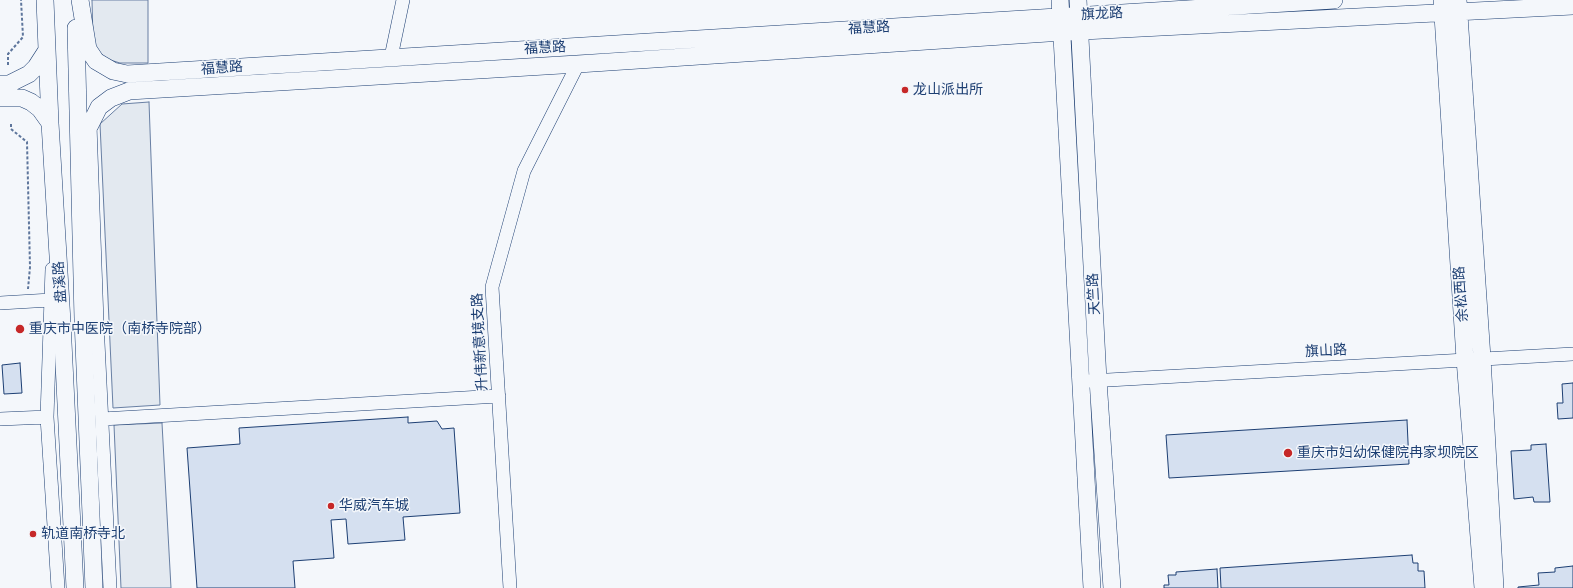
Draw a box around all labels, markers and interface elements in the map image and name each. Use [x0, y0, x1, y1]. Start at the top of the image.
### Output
street label: 旗龙路 [1081, 5, 1123, 23]
street label: 福慧路 [848, 19, 890, 37]
street label: 福慧路 [524, 39, 566, 57]
street label: 福慧路 [200, 58, 244, 78]
place label: 龙山派出所 [913, 82, 983, 98]
marker: 龙山派出所 [900, 85, 910, 95]
street label: 盘溪路 [50, 260, 70, 304]
street label: 余松西路 [1451, 265, 1471, 323]
street label: 天竺路 [1085, 273, 1103, 315]
street label: 升伟新意境支路 [469, 293, 491, 391]
place label: 重庆市中医院（南桥寺院部） [29, 321, 211, 337]
marker: 重庆市中医院（南桥寺院部） [14, 323, 26, 335]
street label: 旗山路 [1305, 342, 1347, 360]
place label: 重庆市妇幼保健院冉家坝院区 [1297, 445, 1479, 461]
marker: 重庆市妇幼保健院冉家坝院区 [1282, 447, 1294, 459]
place label: 华威汽车城 [339, 498, 409, 514]
marker: 华威汽车城 [326, 501, 336, 511]
place label: 轨道南桥寺北 [41, 526, 125, 542]
marker: 轨道南桥寺北 [28, 529, 38, 539]

